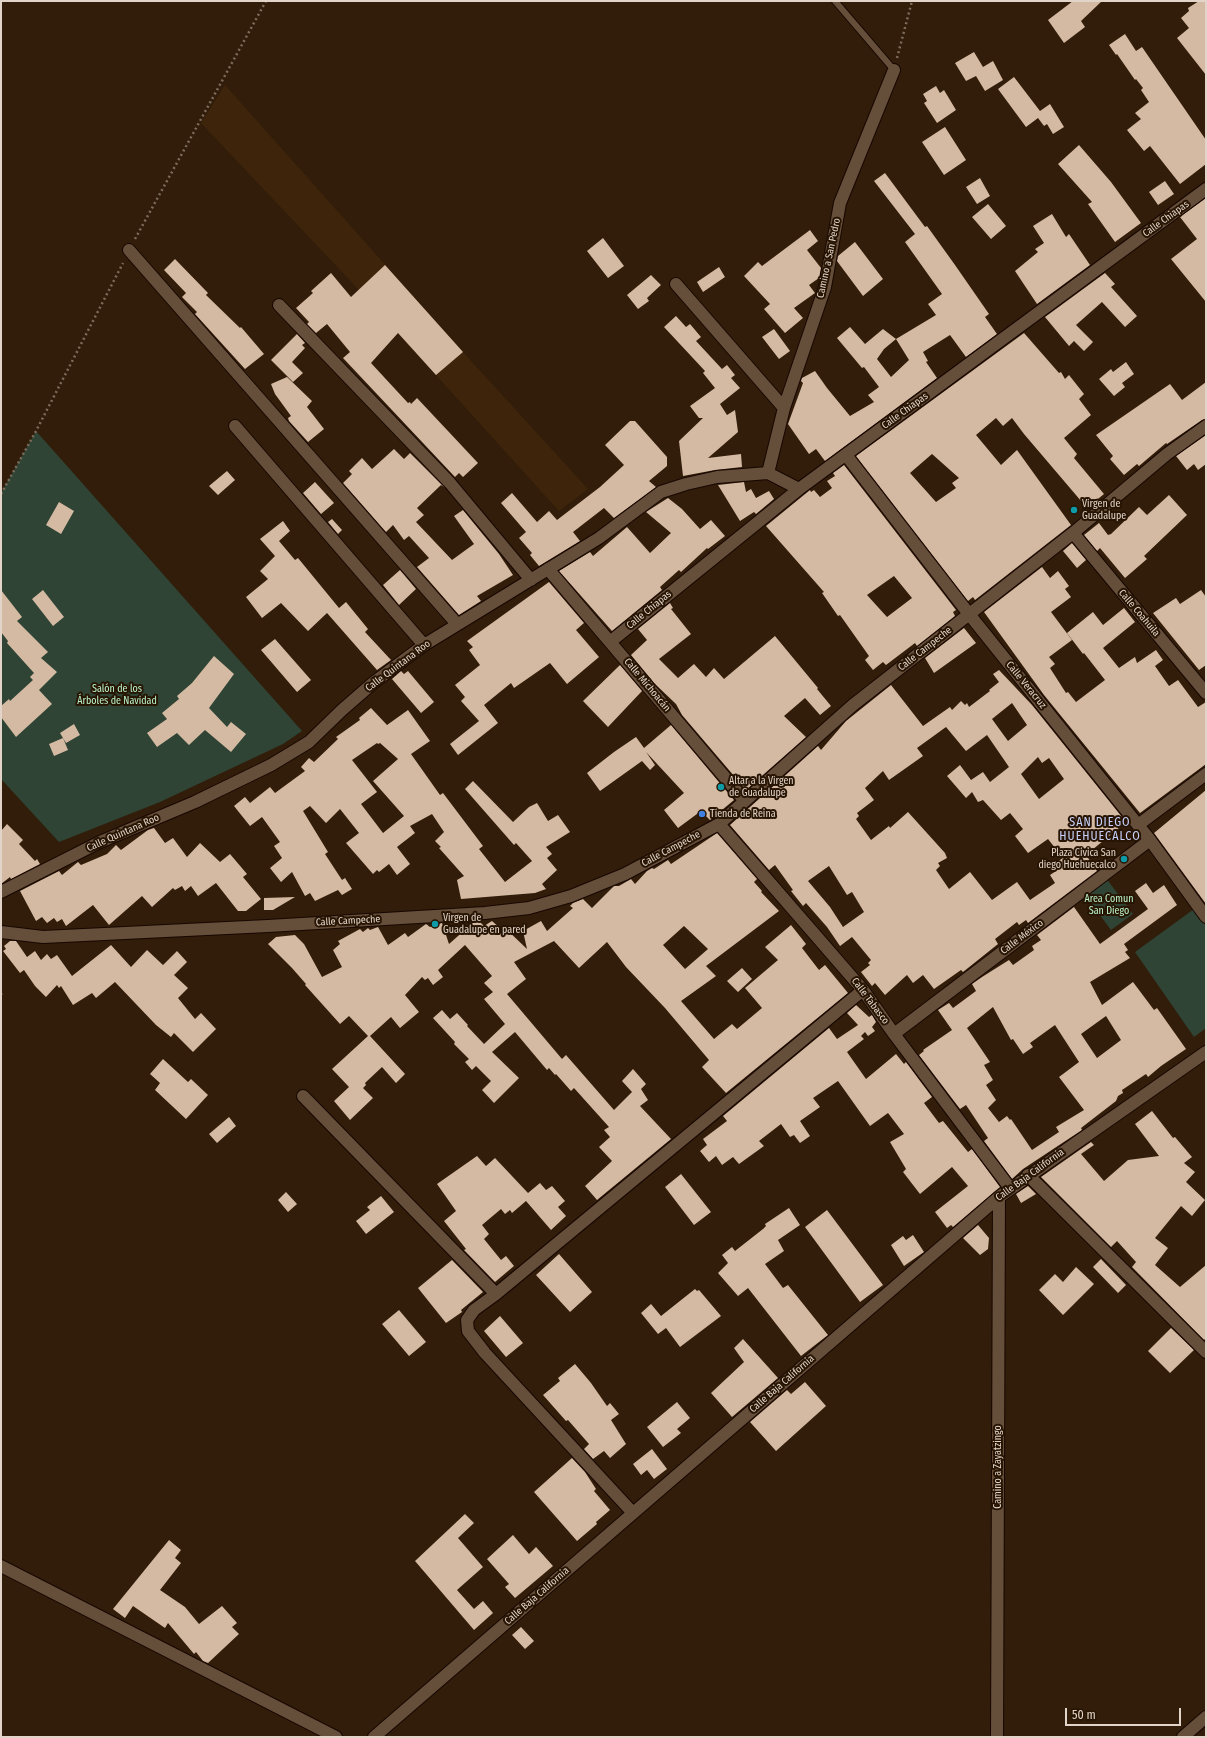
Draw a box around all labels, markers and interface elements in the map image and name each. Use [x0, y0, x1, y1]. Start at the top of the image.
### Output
street label: Calle Chiapas [1141, 198, 1191, 240]
street label: Camino a San Pedro [815, 217, 843, 299]
street label: Calle Chiapas [880, 390, 930, 432]
place label: Virgen de Guadalupe [1082, 498, 1126, 522]
marker: Virgen de Guadalupe [1069, 505, 1079, 515]
street label: Calle Coahuila [1116, 587, 1162, 639]
street label: Calle Chiapas [624, 588, 674, 632]
street label: Calle Campeche [896, 624, 954, 674]
street label: Calle Quintana Roo [363, 638, 433, 694]
street label: Calle Michoacán [621, 656, 673, 714]
street label: Calle Veracruz [1003, 659, 1049, 711]
park label: Salón de los Árboles de Navidad [77, 683, 157, 706]
place label: Altar a la Virgen de Guadalupe [729, 775, 794, 798]
marker: Altar a la Virgen de Guadalupe [716, 782, 726, 792]
place label: Tienda de Reina [710, 808, 776, 820]
marker: Tienda de Reina [697, 809, 707, 819]
street label: Calle Quintana Roo [85, 812, 161, 854]
district label: SAN DIEGO HUEHUECALCO [1059, 816, 1141, 844]
street label: Calle Campeche [640, 829, 702, 869]
place label: Plaza Civica San diego Huehuecalco [1038, 847, 1116, 870]
marker: Plaza Civica San diego Huehuecalco [1119, 854, 1129, 864]
park label: Area Comun San Diego [1085, 893, 1133, 916]
place label: Virgen de Guadalupe en pared [443, 912, 526, 936]
street label: Calle Campeche [315, 913, 381, 929]
street label: Calle México [998, 917, 1046, 957]
marker: Virgen de Guadalupe en pared [430, 919, 440, 929]
street label: Calle Tabasco [849, 975, 891, 1027]
street label: Calle Baja California [993, 1146, 1067, 1204]
street label: Calle Baja California [747, 1353, 817, 1415]
street label: Camino a Zayatzingo [992, 1425, 1004, 1509]
street label: Calle Baja California [502, 1565, 572, 1627]
scale bar [1067, 1700, 1183, 1726]
text: 50 m [1072, 1708, 1096, 1722]

